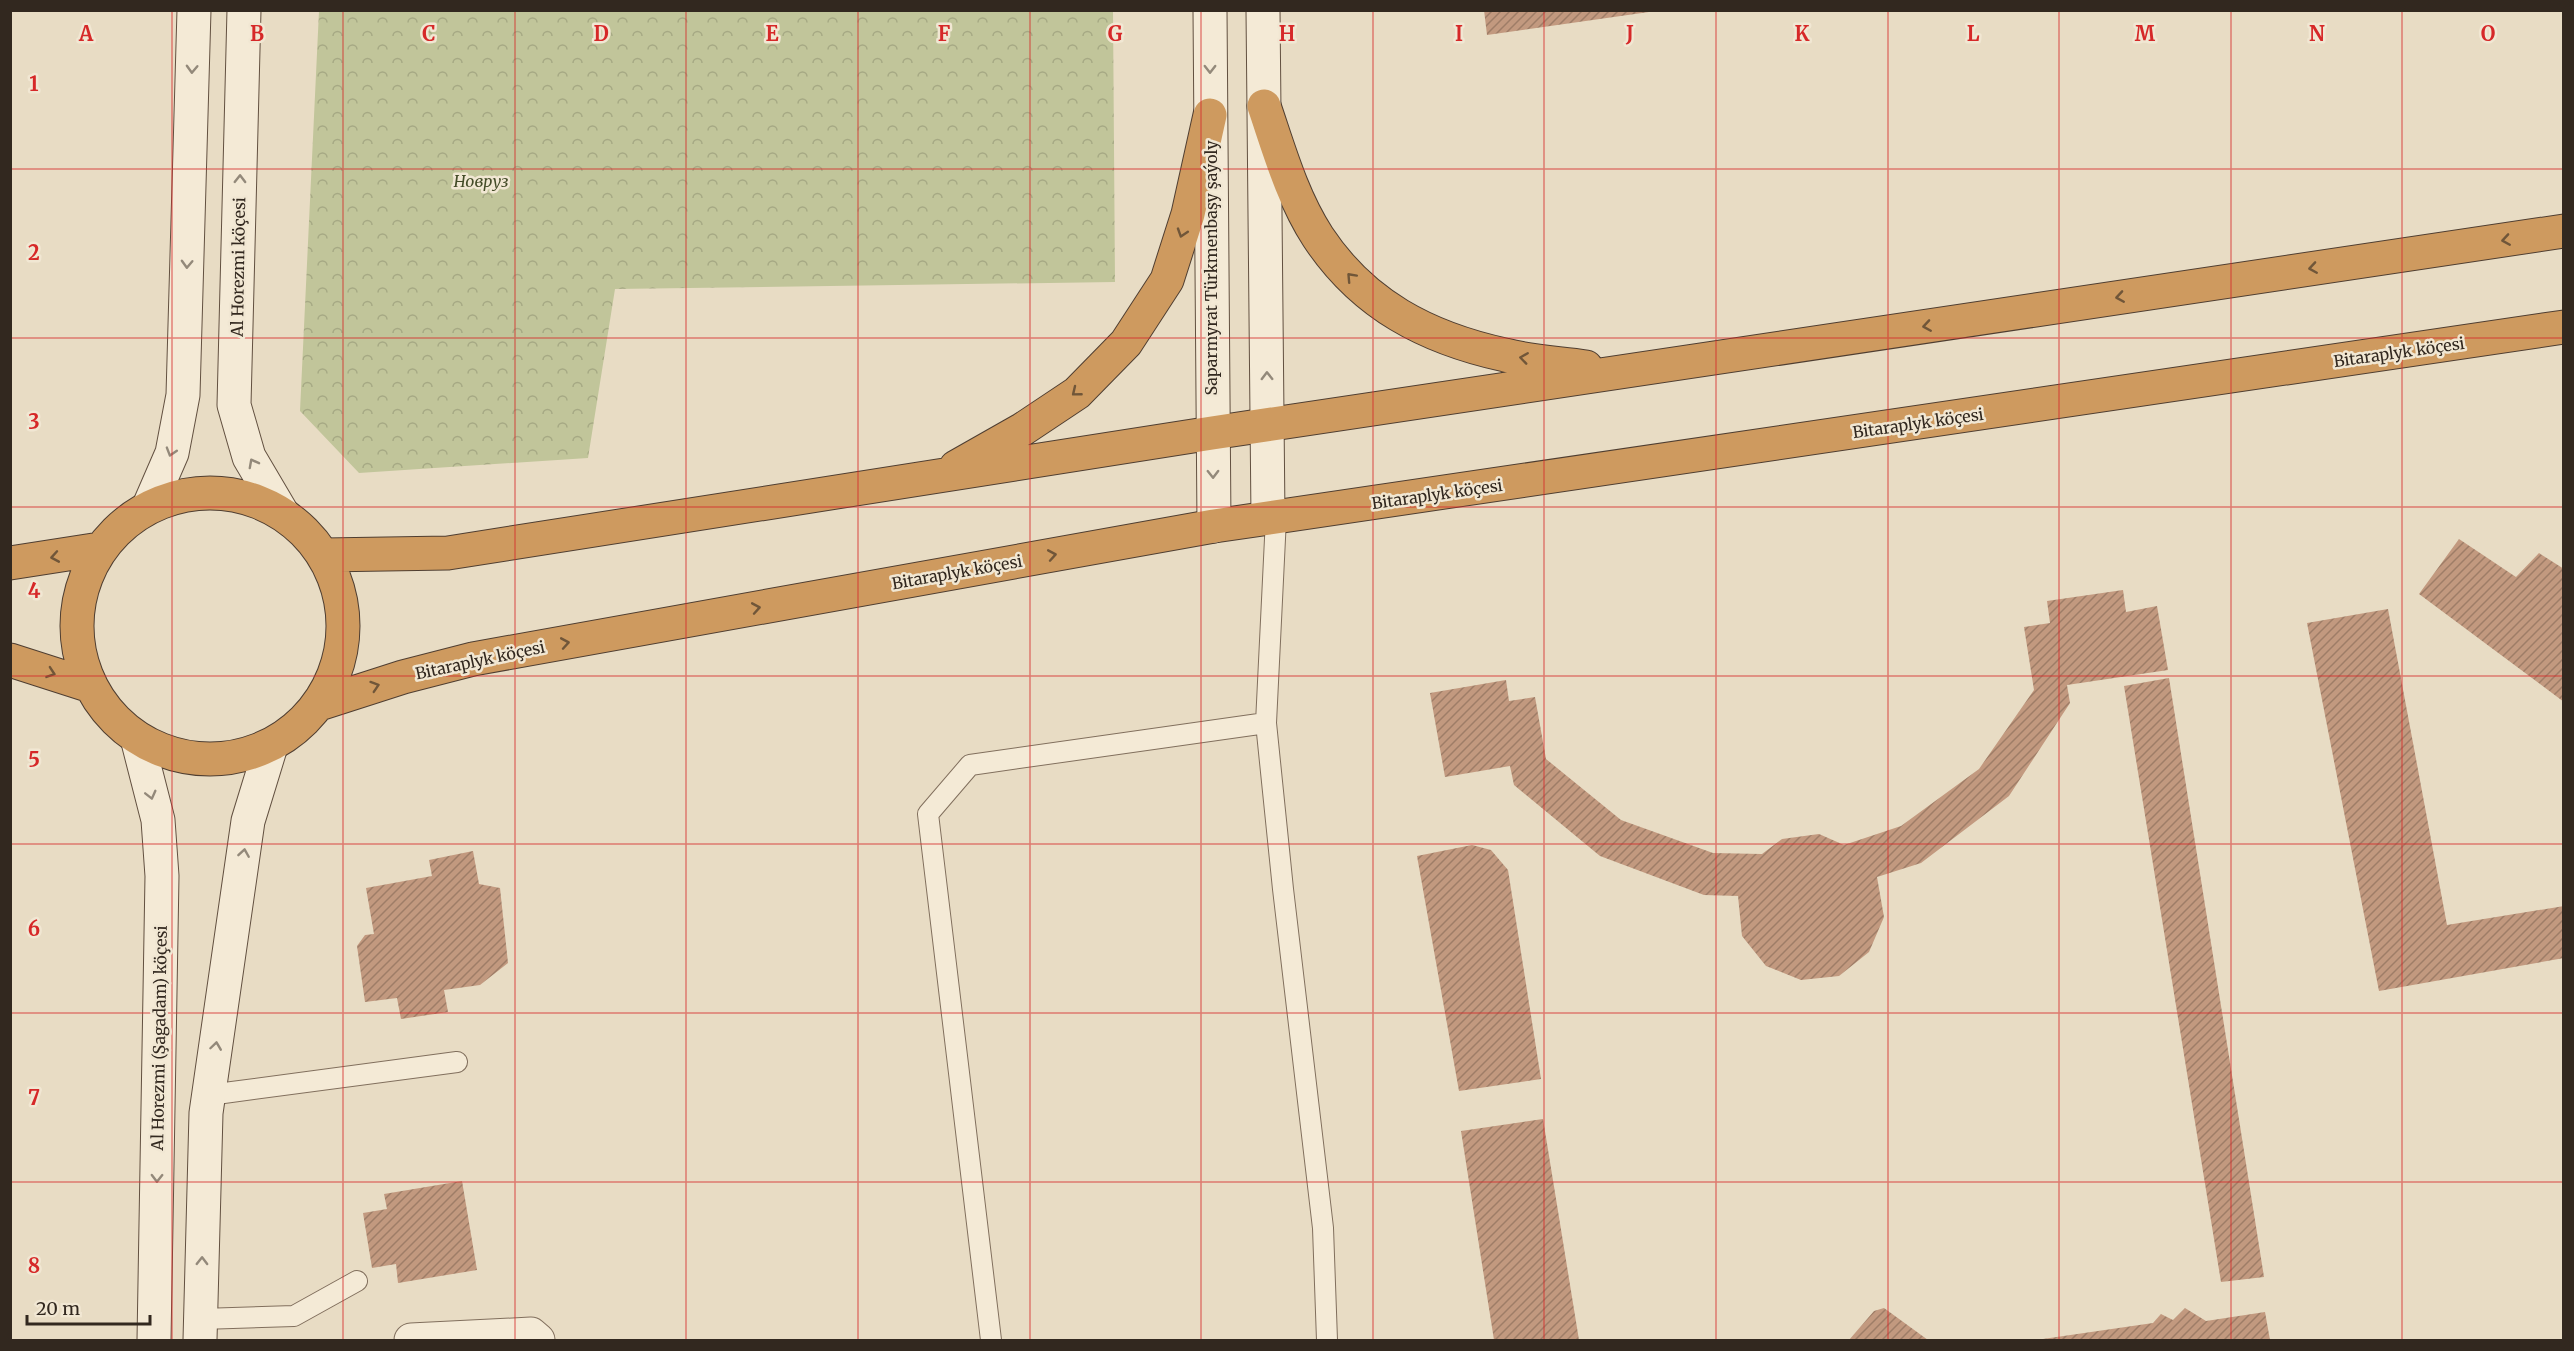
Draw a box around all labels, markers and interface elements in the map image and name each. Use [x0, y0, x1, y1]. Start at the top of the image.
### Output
text: A [78, 21, 94, 46]
text: B [250, 21, 264, 46]
text: C [422, 21, 436, 46]
text: D [593, 21, 609, 46]
text: E [765, 21, 779, 46]
text: F [938, 21, 951, 46]
text: G [1108, 21, 1123, 46]
text: H [1279, 21, 1295, 46]
text: I [1455, 21, 1463, 46]
text: J [1625, 21, 1634, 46]
text: K [1795, 21, 1810, 46]
text: L [1967, 21, 1980, 46]
text: M [2135, 21, 2156, 46]
text: N [2309, 21, 2325, 46]
text: O [2481, 21, 2495, 46]
one-way arrow [186, 64, 199, 73]
one-way arrow [1204, 64, 1216, 73]
text: 1 [29, 71, 39, 96]
street label: Saparmyrat Türkmenbaşy şaýoly [1201, 140, 1221, 395]
park label: Новруз [454, 171, 509, 191]
one-way arrow [233, 174, 246, 183]
street label: Al Horezmi köçesi [227, 197, 249, 338]
one-way arrow [1177, 227, 1189, 238]
one-way arrow [2501, 233, 2510, 245]
text: 2 [28, 240, 40, 265]
one-way arrow [180, 259, 193, 268]
one-way arrow [2308, 262, 2317, 274]
one-way arrow [1347, 274, 1358, 284]
one-way arrow [2115, 291, 2125, 303]
one-way arrow [1922, 320, 1932, 332]
street label: Bitaraplyk köçesi [2332, 333, 2466, 371]
one-way arrow [1519, 353, 1529, 365]
one-way arrow [1261, 371, 1273, 380]
one-way arrow [1072, 385, 1083, 396]
street label: Bitaraplyk köçesi [1851, 404, 1985, 442]
text: 3 [28, 409, 40, 434]
one-way arrow [166, 446, 178, 457]
one-way arrow [249, 458, 260, 469]
one-way arrow [1207, 469, 1219, 478]
street label: Bitaraplyk köçesi [1370, 475, 1504, 513]
one-way arrow [1046, 549, 1056, 562]
one-way arrow [50, 550, 60, 563]
street label: Bitaraplyk köçesi [890, 551, 1024, 593]
text: 4 [28, 578, 41, 603]
one-way arrow [751, 602, 761, 615]
street label: Bitaraplyk köçesi [413, 636, 547, 684]
one-way arrow [559, 637, 569, 650]
one-way arrow [45, 666, 56, 678]
one-way arrow [369, 681, 380, 693]
text: 5 [28, 747, 40, 772]
one-way arrow [144, 790, 157, 800]
one-way arrow [237, 848, 249, 857]
text: 6 [28, 916, 40, 941]
street label: Al Horezmi (Şagadam) köçesi [147, 925, 171, 1152]
one-way arrow [209, 1041, 221, 1050]
text: 7 [28, 1085, 40, 1110]
one-way arrow [151, 1173, 163, 1182]
text: 8 [28, 1253, 40, 1278]
one-way arrow [196, 1257, 208, 1266]
scale bar [27, 1288, 150, 1326]
text: 20 m [36, 1297, 80, 1320]

